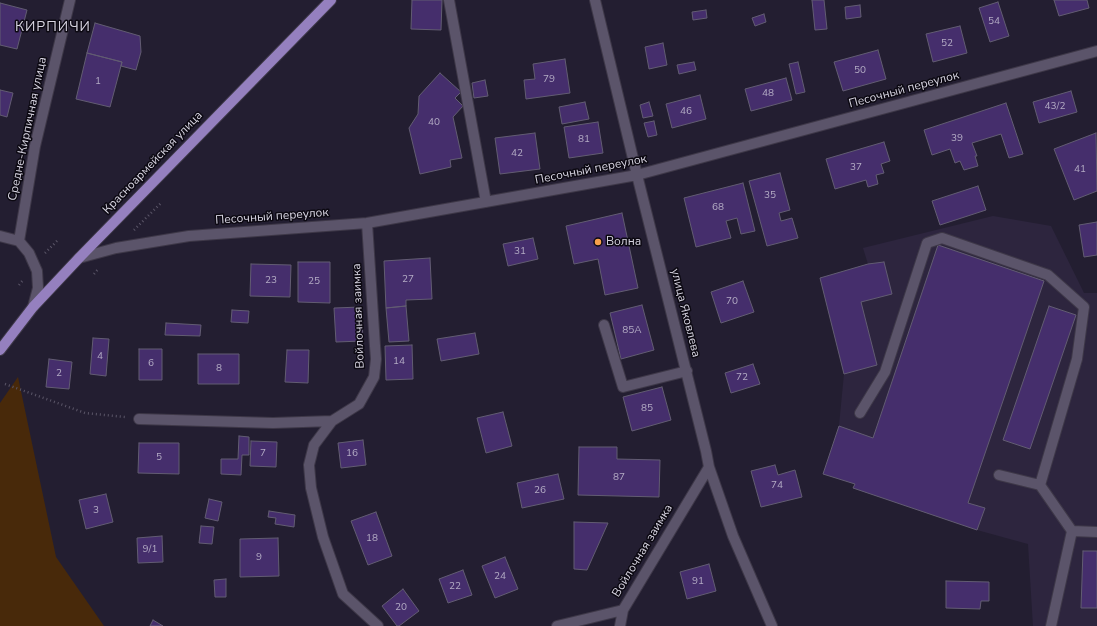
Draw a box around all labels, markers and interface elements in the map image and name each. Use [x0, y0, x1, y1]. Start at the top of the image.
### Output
house number: 54 [988, 16, 1000, 28]
district label: КИРПИЧИ [15, 20, 91, 36]
house number: 52 [941, 38, 953, 50]
street label: Средне-Кирпичная улица [6, 56, 50, 202]
house number: 50 [854, 65, 866, 77]
street label: Песочный переулок [847, 68, 961, 112]
house number: 79 [543, 74, 555, 86]
house number: 1 [95, 76, 101, 88]
house number: 48 [762, 88, 774, 100]
house number: 43/2 [1045, 101, 1065, 113]
house number: 46 [680, 106, 692, 118]
street label: Красноармейская улица [100, 109, 206, 217]
house number: 40 [428, 117, 440, 129]
house number: 39 [951, 133, 963, 145]
house number: 81 [578, 134, 590, 146]
house number: 42 [511, 148, 523, 160]
street label: Песочный переулок [534, 152, 648, 188]
house number: 37 [850, 162, 862, 174]
house number: 41 [1074, 164, 1086, 176]
house number: 35 [764, 190, 776, 202]
house number: 68 [712, 202, 724, 214]
street label: Песочный переулок [215, 206, 329, 228]
place label: Волна [606, 235, 641, 249]
marker: Волна [593, 237, 603, 247]
house number: 31 [514, 246, 526, 258]
street label: Войлочная заимка [350, 263, 368, 369]
street label: улица Яковлева [667, 267, 703, 359]
house number: 27 [402, 274, 414, 286]
house number: 23 [265, 275, 277, 287]
house number: 25 [308, 276, 320, 288]
house number: 70 [726, 296, 738, 308]
house number: 85А [622, 325, 642, 337]
house number: 4 [97, 351, 103, 363]
house number: 14 [393, 356, 405, 368]
house number: 6 [148, 358, 154, 370]
house number: 8 [216, 363, 222, 375]
house number: 2 [56, 368, 62, 380]
house number: 72 [736, 372, 748, 384]
house number: 85 [641, 403, 653, 415]
house number: 7 [260, 448, 266, 460]
house number: 16 [346, 448, 358, 460]
house number: 5 [156, 452, 162, 464]
house number: 87 [613, 472, 625, 484]
house number: 74 [771, 480, 783, 492]
house number: 26 [534, 485, 546, 497]
street label: Войлочная заимка [610, 502, 676, 600]
house number: 3 [93, 505, 99, 517]
house number: 18 [366, 533, 378, 545]
house number: 9/1 [143, 544, 157, 556]
house number: 9 [256, 552, 262, 564]
house number: 24 [494, 571, 506, 583]
house number: 91 [692, 576, 704, 588]
house number: 22 [449, 581, 461, 593]
house number: 20 [395, 602, 407, 614]

